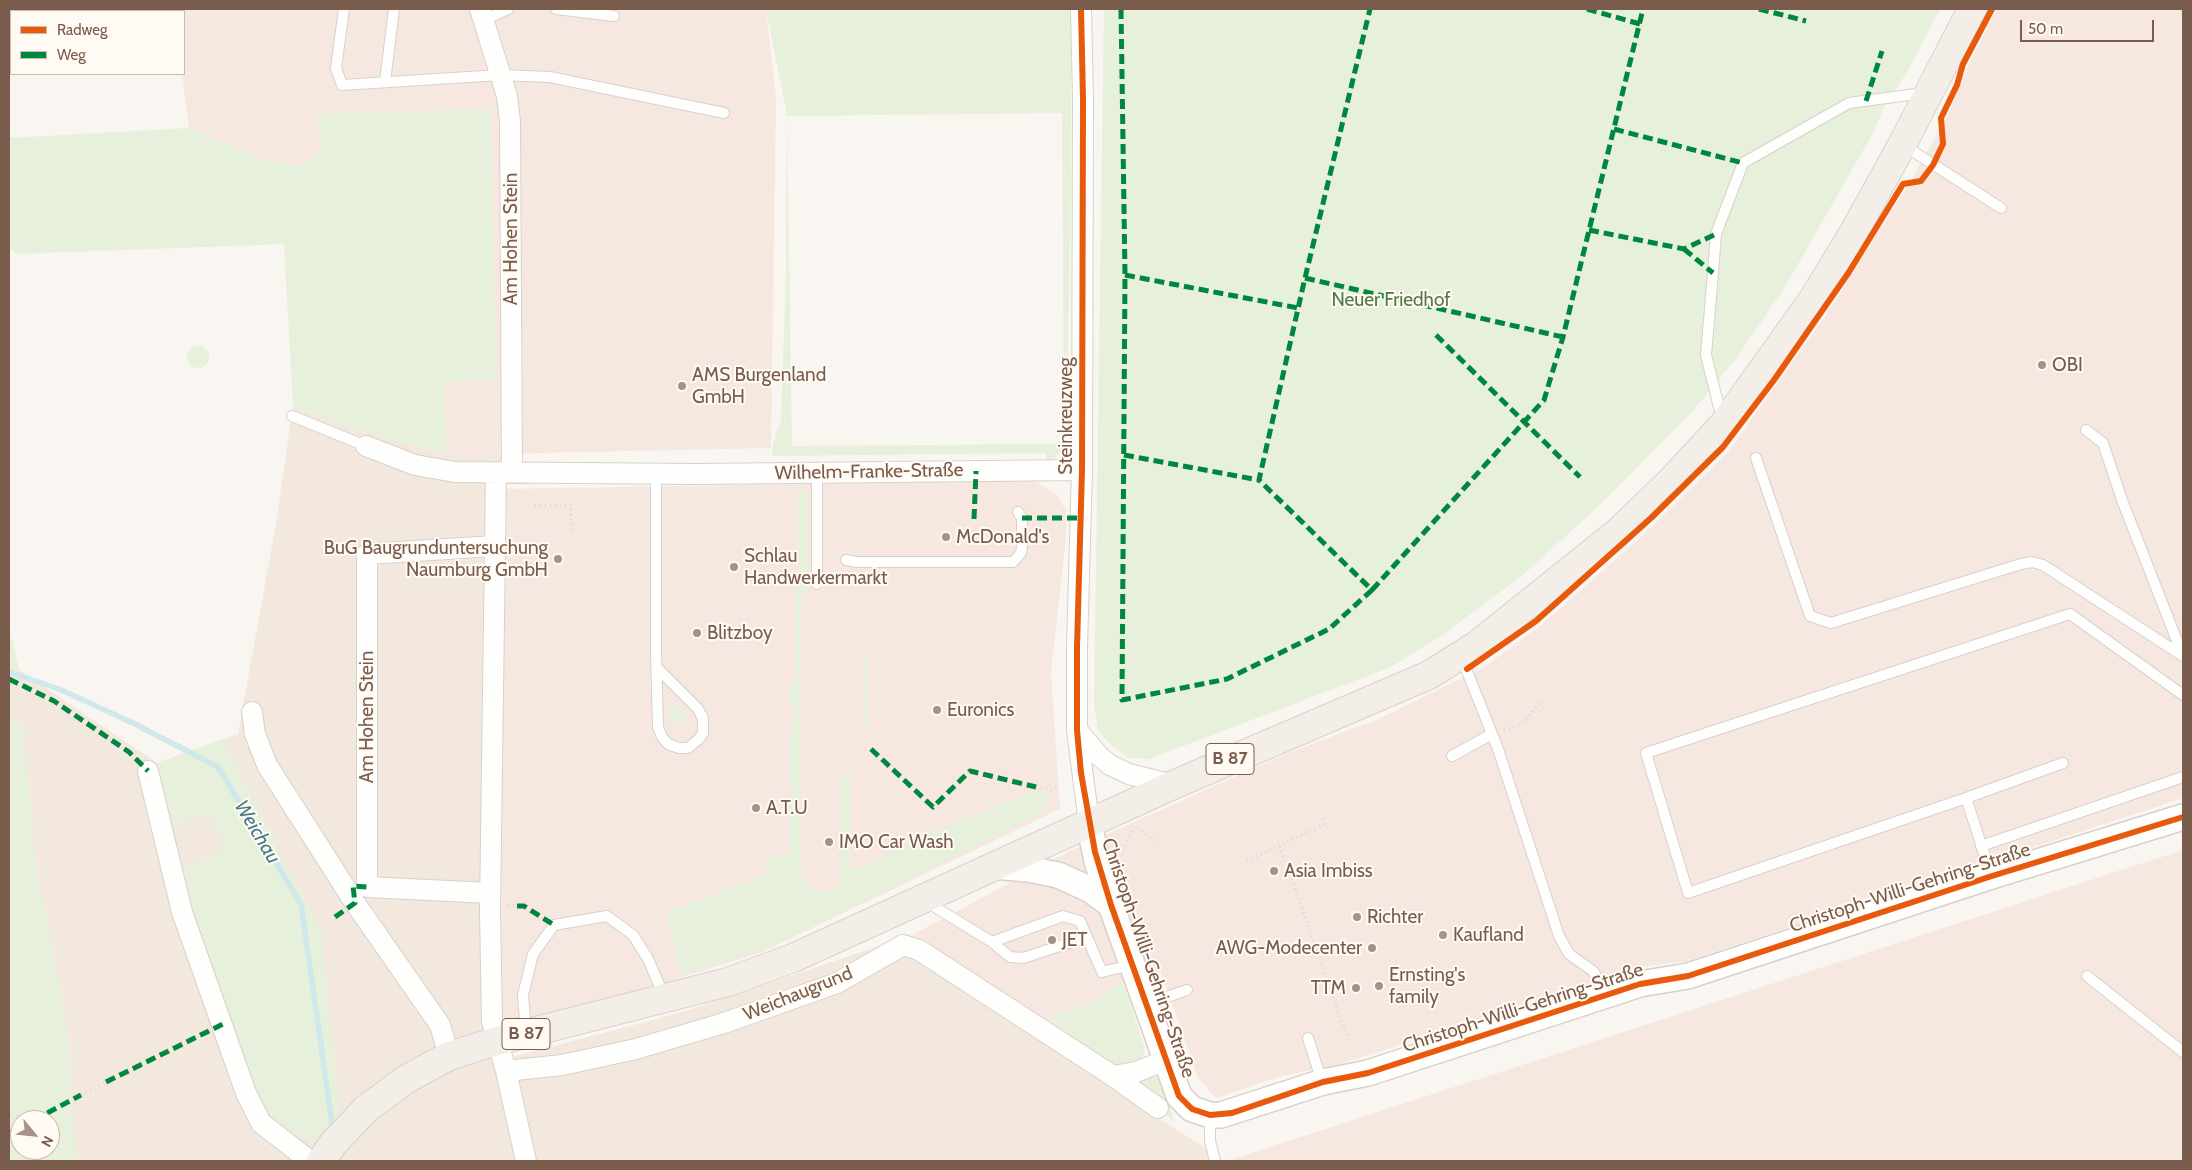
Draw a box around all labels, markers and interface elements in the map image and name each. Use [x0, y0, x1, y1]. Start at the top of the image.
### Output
legend [10, 10, 185, 75]
scale bar [2022, 10, 2156, 42]
text: 50 m [2028, 20, 2063, 38]
text: Radweg [57, 21, 107, 39]
text: Weg [57, 46, 86, 64]
street label: Am Hohen Stein [500, 173, 522, 305]
park label: Neuer Friedhof [1331, 289, 1451, 311]
place label: OBI [2052, 354, 2083, 376]
street label: Steinkreuzweg [1055, 357, 1077, 475]
marker: OBI [2036, 359, 2048, 371]
place label: AMS Burgenland GmbH [692, 364, 826, 408]
marker: AMS Burgenland GmbH [676, 380, 688, 392]
street label: Wilhelm-Franke-Straße [774, 459, 964, 485]
place label: McDonald's [956, 526, 1049, 548]
marker: McDonald's [940, 531, 952, 543]
place label: BuG Baugrunduntersuchung Naumburg GmbH [324, 537, 548, 581]
place label: Schlau Handwerkermarkt [744, 545, 887, 589]
marker: BuG Baugrunduntersuchung Naumburg GmbH [552, 553, 564, 565]
marker: Schlau Handwerkermarkt [728, 561, 740, 573]
place label: Blitzboy [707, 622, 772, 644]
marker: Blitzboy [691, 627, 703, 639]
street label: Am Hohen Stein [356, 651, 378, 783]
place label: Euronics [947, 699, 1014, 721]
marker: Euronics [931, 704, 943, 716]
road number: B 87 [1206, 744, 1254, 774]
water label: Weichau [229, 796, 285, 868]
place label: A.T.U [766, 797, 808, 819]
marker: A.T.U [750, 802, 762, 814]
place label: IMO Car Wash [839, 831, 954, 853]
street label: Christoph-Willi-Gehring-Straße [1096, 835, 1200, 1081]
marker: IMO Car Wash [823, 836, 835, 848]
street label: Christoph-Willi-Gehring-Straße [1787, 838, 2033, 938]
place label: Asia Imbiss [1284, 860, 1373, 882]
marker: Asia Imbiss [1268, 865, 1280, 877]
place label: Richter [1367, 906, 1423, 928]
marker: Richter [1351, 911, 1363, 923]
place label: Kaufland [1453, 924, 1524, 946]
place label: JET [1062, 929, 1087, 951]
marker: Kaufland [1437, 929, 1449, 941]
marker: JET [1046, 934, 1058, 946]
place label: AWG-Modecenter [1216, 937, 1362, 959]
marker: AWG-Modecenter [1366, 942, 1378, 954]
street label: Christoph-Willi-Gehring-Straße [1400, 958, 1646, 1058]
street label: Weichaugrund [740, 962, 856, 1026]
place label: Ernsting's family [1389, 964, 1465, 1008]
place label: TTM [1311, 977, 1346, 999]
marker: Ernsting's family [1373, 980, 1385, 992]
marker: TTM [1350, 982, 1362, 994]
road number: B 87 [502, 1019, 550, 1050]
north arrow [10, 1110, 60, 1160]
text: N [37, 1133, 58, 1150]

